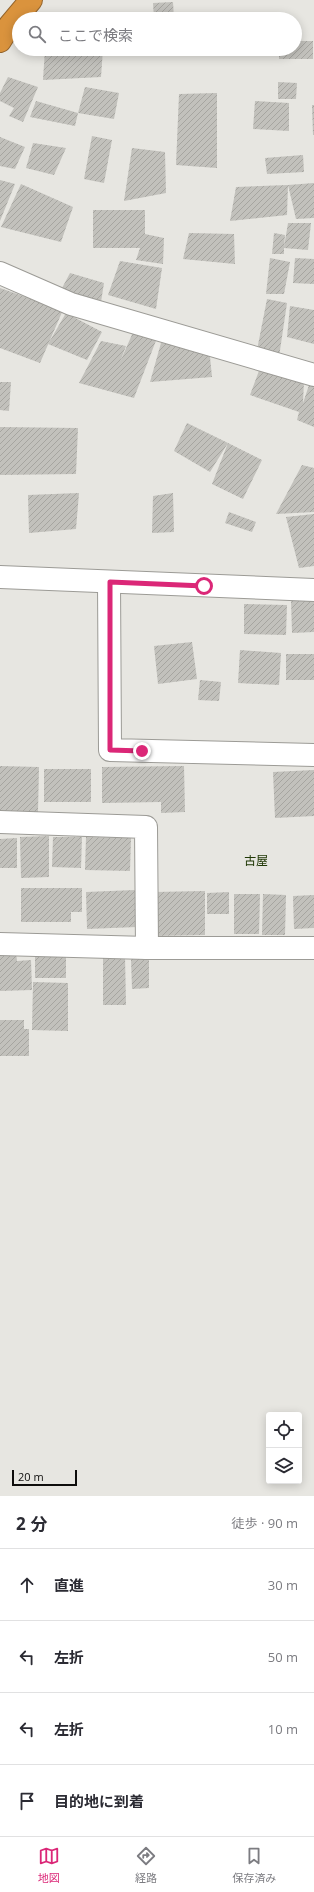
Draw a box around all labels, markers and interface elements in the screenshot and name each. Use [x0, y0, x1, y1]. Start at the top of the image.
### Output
search box [12, 12, 302, 56]
icon: search [26, 23, 48, 45]
text: ここで検索 [58, 25, 133, 45]
route start [195, 577, 213, 595]
route end [133, 742, 151, 760]
district label: 古屋 [244, 852, 268, 869]
map controls [266, 1412, 302, 1484]
button: locate [266, 1412, 302, 1448]
button: layers [266, 1448, 302, 1484]
scale bar [12, 1468, 77, 1487]
text: 20 m [18, 1469, 44, 1484]
text: 2 分 [16, 1512, 47, 1535]
text: 徒歩 · 90 m [232, 1514, 298, 1532]
icon: ahead [16, 1574, 38, 1596]
text: 直進 [54, 1575, 84, 1595]
text: 30 m [268, 1576, 298, 1594]
icon: left [16, 1646, 38, 1668]
text: 左折 [54, 1647, 84, 1667]
text: 50 m [268, 1648, 298, 1666]
icon: left [16, 1718, 38, 1740]
text: 左折 [54, 1719, 84, 1739]
text: 10 m [268, 1720, 298, 1738]
icon: arrive [16, 1790, 38, 1812]
text: 目的地に到着 [54, 1791, 144, 1811]
tab: 地図 [38, 1845, 60, 1885]
tab: 経路 [135, 1845, 157, 1885]
tab: 保存済み [232, 1845, 276, 1885]

